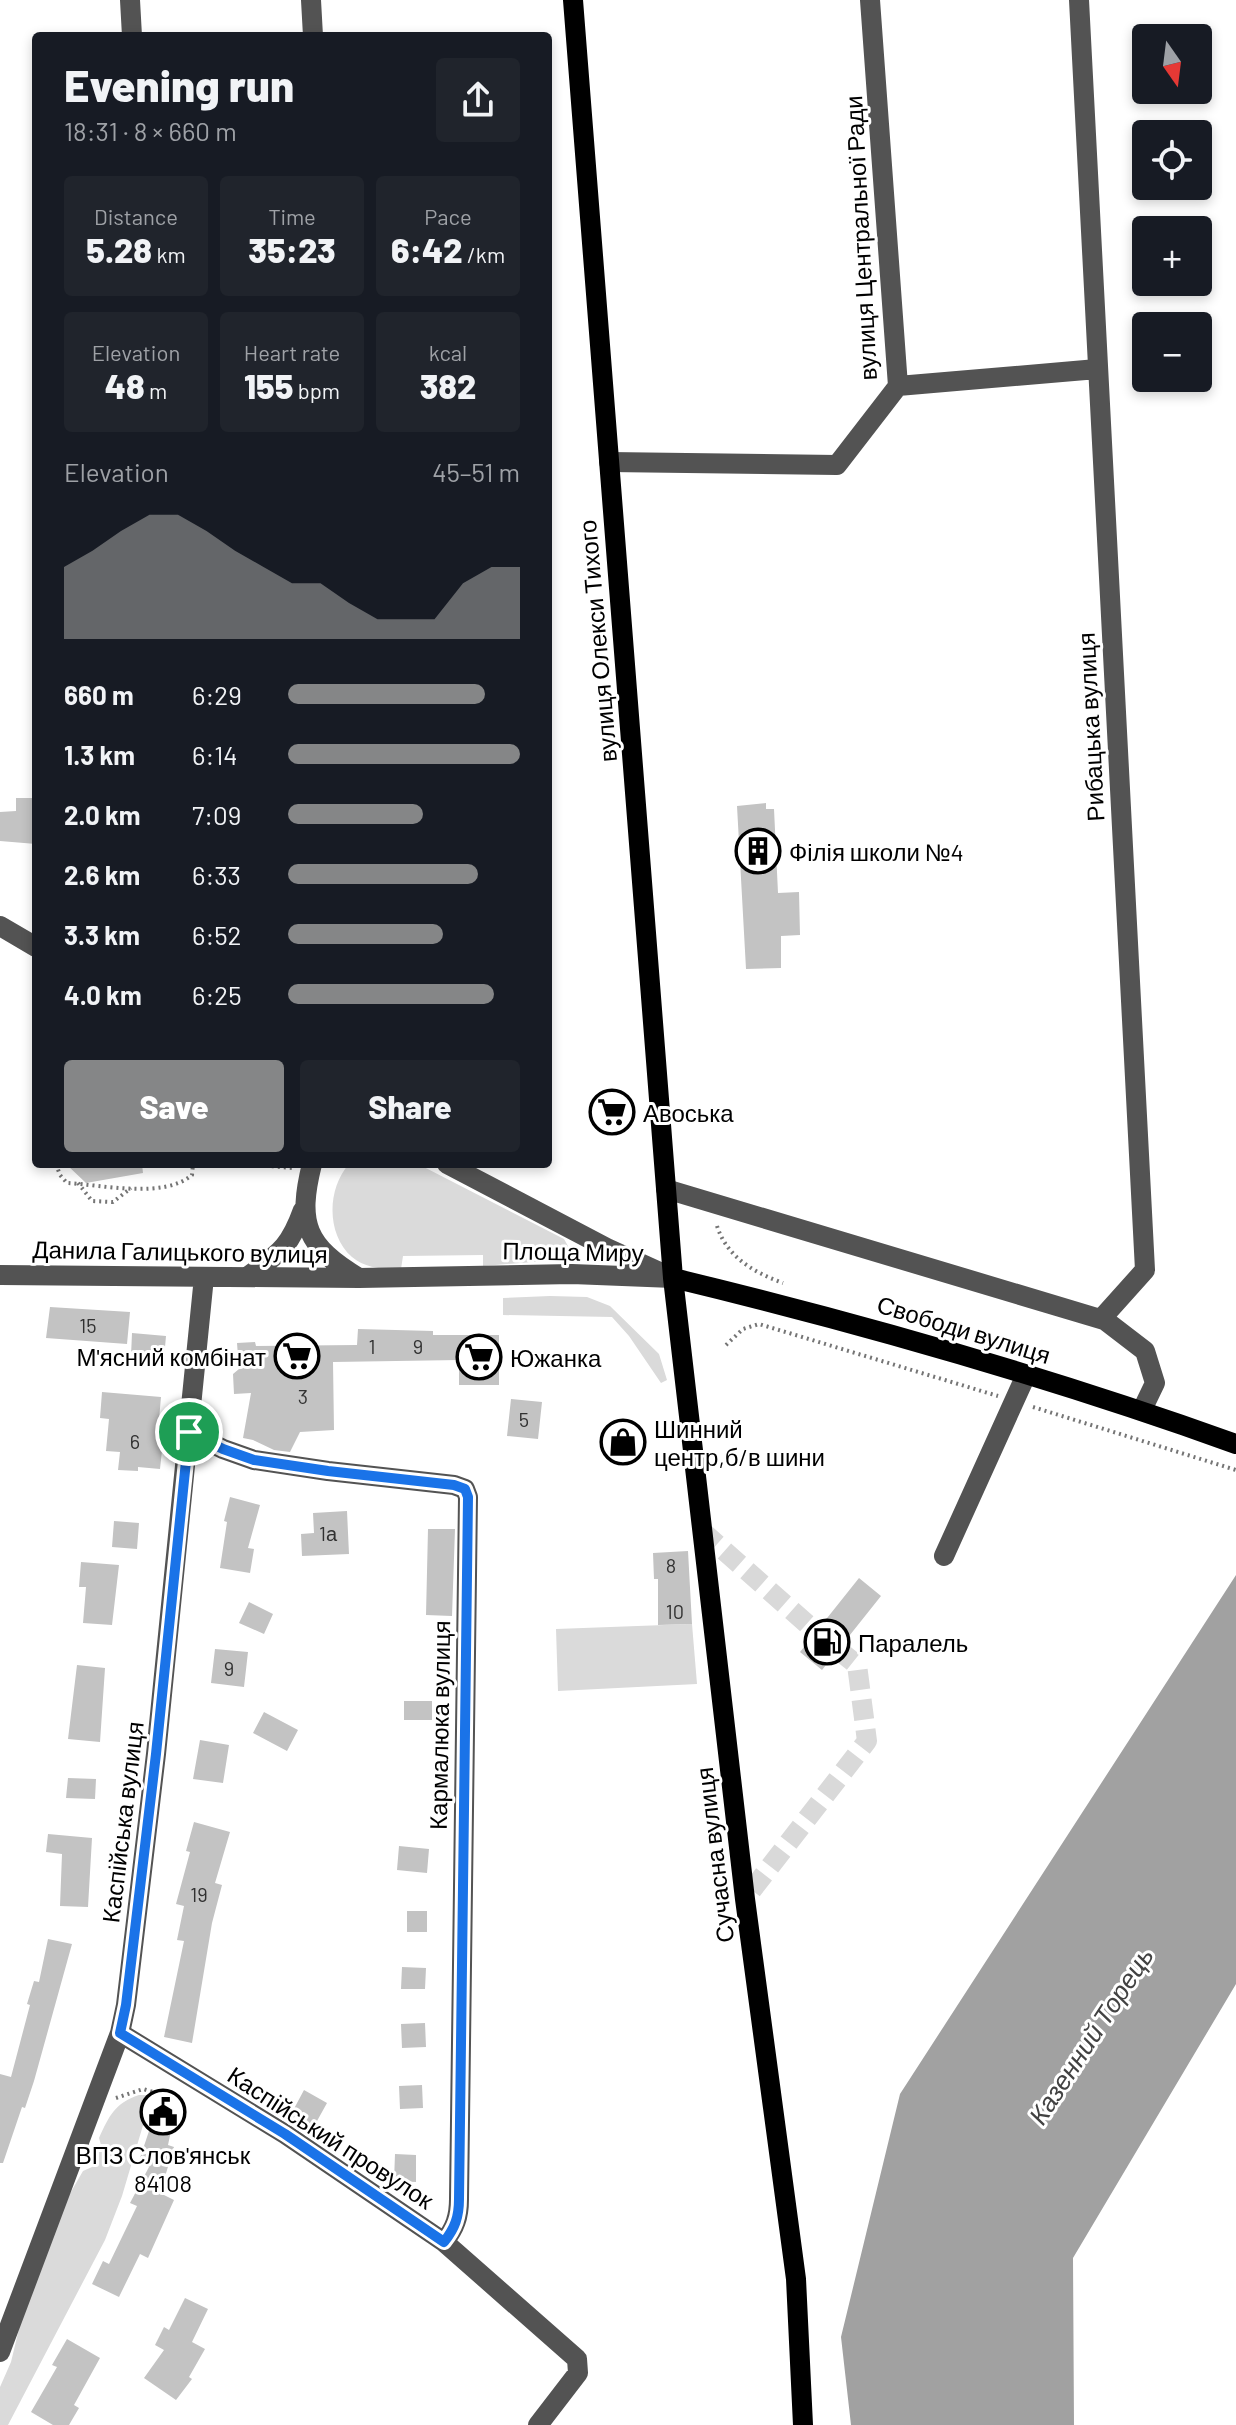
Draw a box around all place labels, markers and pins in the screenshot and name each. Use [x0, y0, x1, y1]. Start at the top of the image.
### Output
building icon: Філія школи №4 [734, 827, 782, 875]
place label: Філія школи №4 [789, 837, 964, 866]
supermarket icon: Авоська [588, 1088, 636, 1136]
place label: Авоська [643, 1098, 734, 1127]
supermarket icon: М'ясний комбінат [273, 1332, 321, 1380]
supermarket icon: Южанка [455, 1333, 503, 1381]
place label: М'ясний комбінат [76, 1342, 266, 1371]
place label: Южанка [510, 1343, 602, 1372]
pin [155, 1398, 223, 1466]
place label: Шинний центр,б/в шини [654, 1414, 825, 1471]
shop icon: Шинний центр,б/в шини [599, 1418, 647, 1466]
fuel station icon: Паралель [803, 1618, 851, 1666]
place label: Паралель [858, 1628, 968, 1657]
public building icon: ВПЗ Слов'янськ 84108 [139, 2088, 187, 2136]
place label: ВПЗ Слов'янськ 84108 [76, 2140, 251, 2197]

